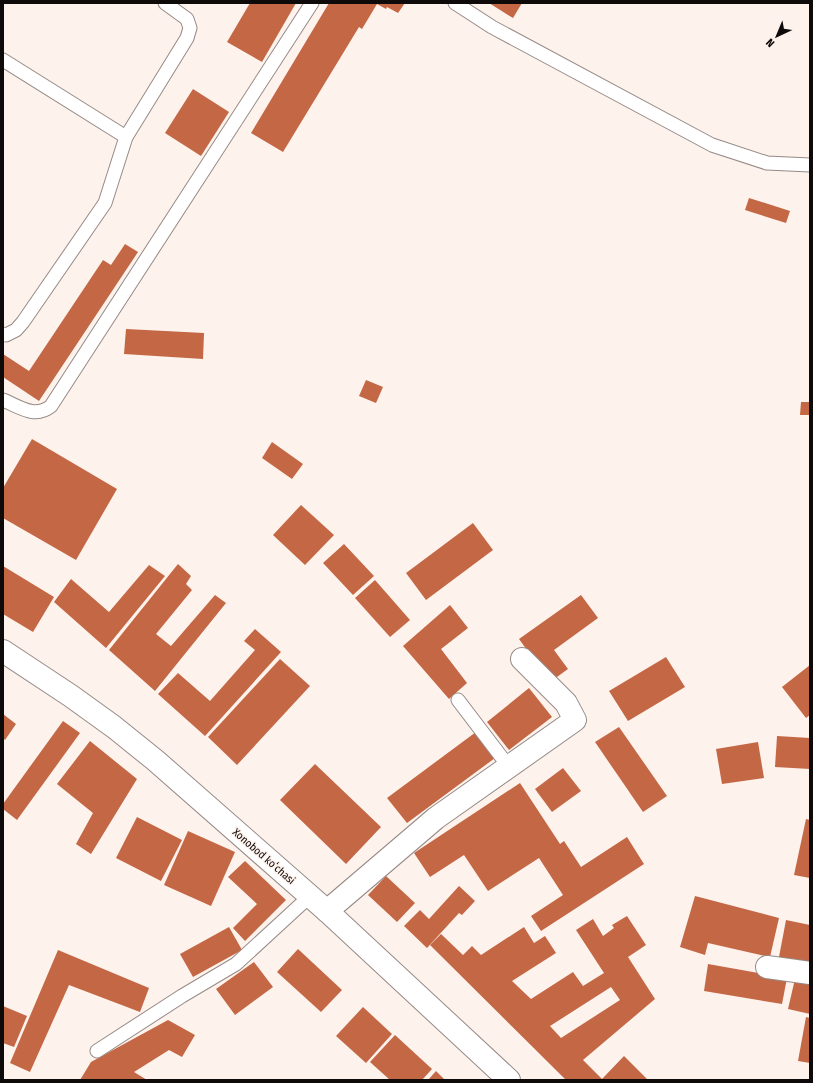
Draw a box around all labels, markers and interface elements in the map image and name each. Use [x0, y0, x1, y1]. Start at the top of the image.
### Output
north arrow [757, 16, 797, 56]
text: N [764, 36, 777, 50]
street label: Xonobod koʻchasi [230, 826, 298, 887]

